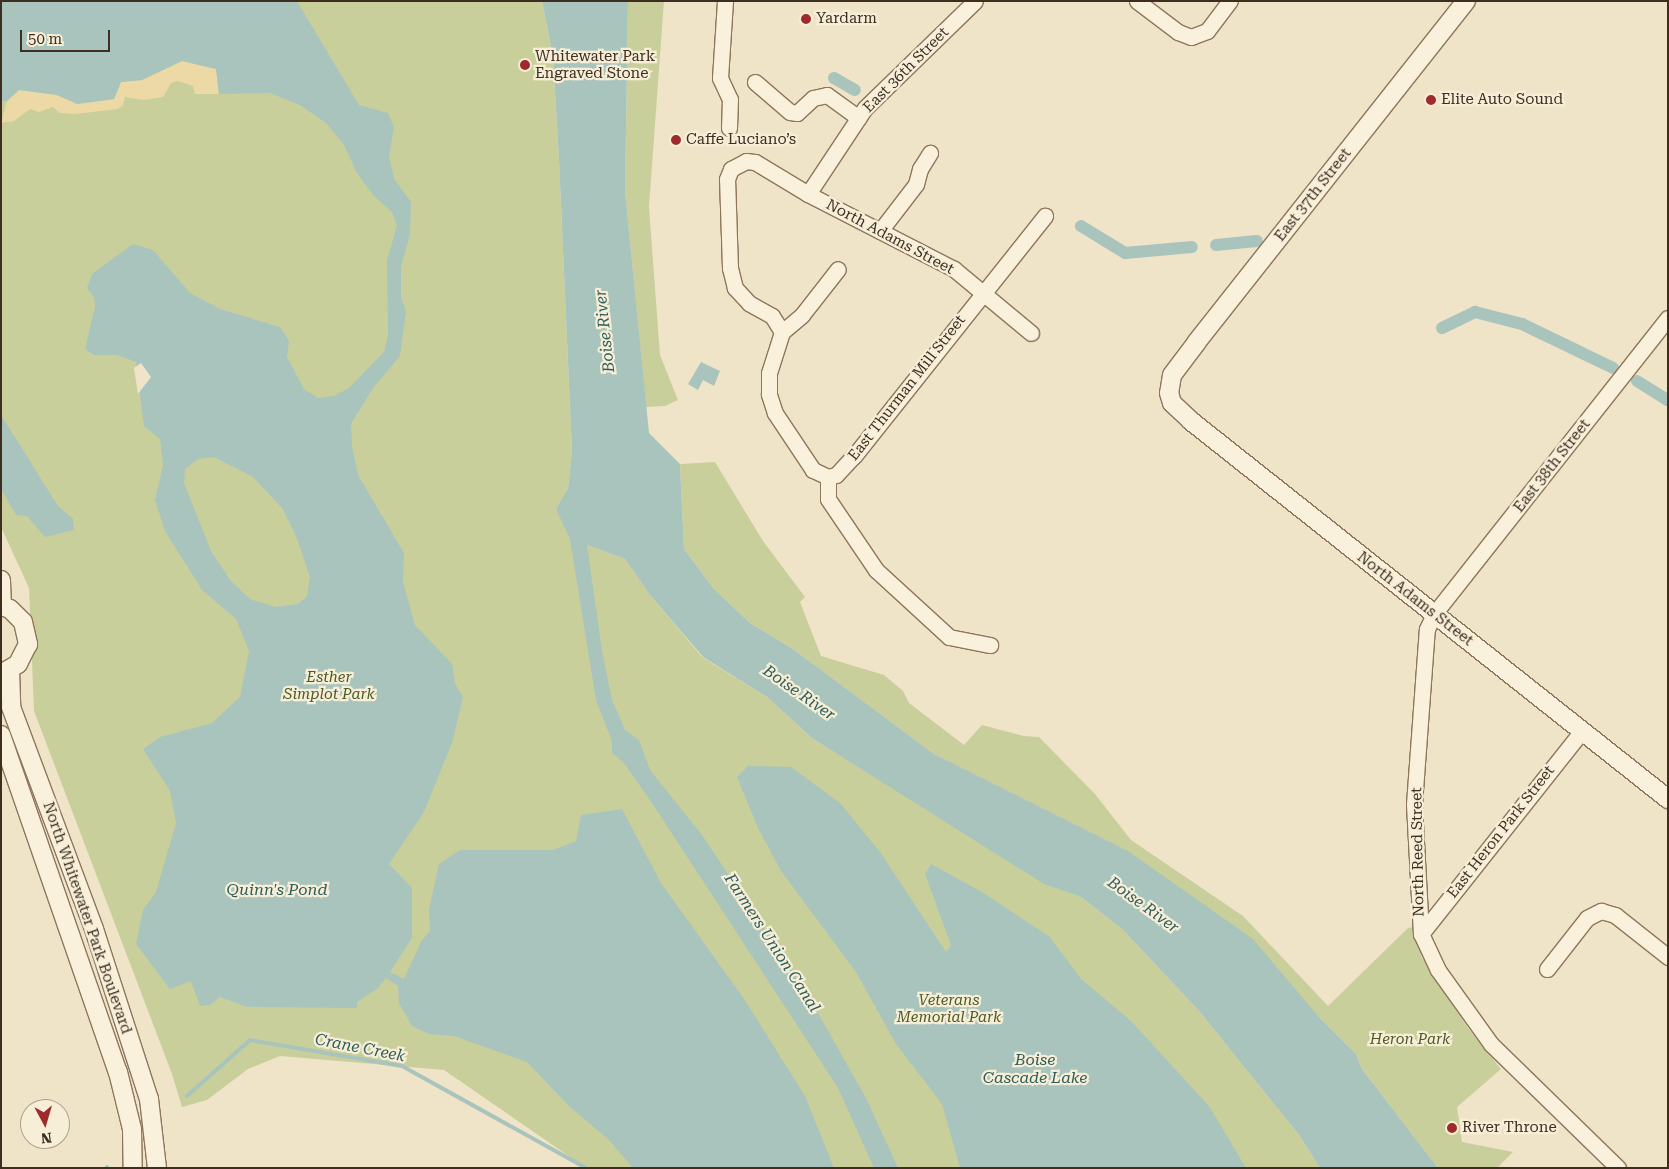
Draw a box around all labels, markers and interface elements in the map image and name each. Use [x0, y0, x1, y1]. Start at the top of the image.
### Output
place label: Yardarm [816, 10, 877, 28]
marker: Yardarm [800, 13, 812, 25]
scale bar [22, 20, 112, 52]
street label: East 36th Street [860, 24, 952, 116]
text: 50 m [28, 30, 62, 48]
place label: Whitewater Park Engraved Stone [535, 47, 655, 82]
marker: Whitewater Park Engraved Stone [519, 59, 531, 71]
place label: Elite Auto Sound [1441, 91, 1563, 109]
marker: Elite Auto Sound [1425, 94, 1437, 106]
place label: Caffe Luciano’s [686, 131, 796, 149]
marker: Caffe Luciano’s [670, 134, 682, 146]
street label: East 37th Street [1271, 145, 1355, 245]
street label: North Adams Street [823, 196, 957, 278]
water label: Boise River [591, 289, 619, 373]
street label: East Thurman Mill Street [845, 312, 969, 464]
street label: East 38th Street [1510, 416, 1594, 516]
street label: North Adams Street [1353, 548, 1477, 650]
water label: Boise River [759, 661, 839, 725]
park label: Esther Simplot Park [283, 668, 375, 703]
street label: East Heron Park Street [1444, 762, 1558, 902]
street label: North Reed Street [1408, 787, 1428, 917]
street label: North Whitewater Park Boulevard [39, 800, 135, 1036]
water label: Farmers Union Canal [720, 870, 824, 1016]
water label: Boise River [1104, 873, 1182, 937]
water label: Quinn's Pond [227, 880, 327, 900]
park label: Veterans Memorial Park [897, 991, 1001, 1026]
water label: Crane Creek [313, 1030, 407, 1066]
park label: Heron Park [1370, 1031, 1450, 1049]
water label: Boise Cascade Lake [983, 1050, 1087, 1088]
north arrow [20, 1099, 70, 1149]
place label: River Throne [1462, 1119, 1557, 1137]
marker: River Throne [1446, 1122, 1458, 1134]
text: N [40, 1129, 53, 1146]

